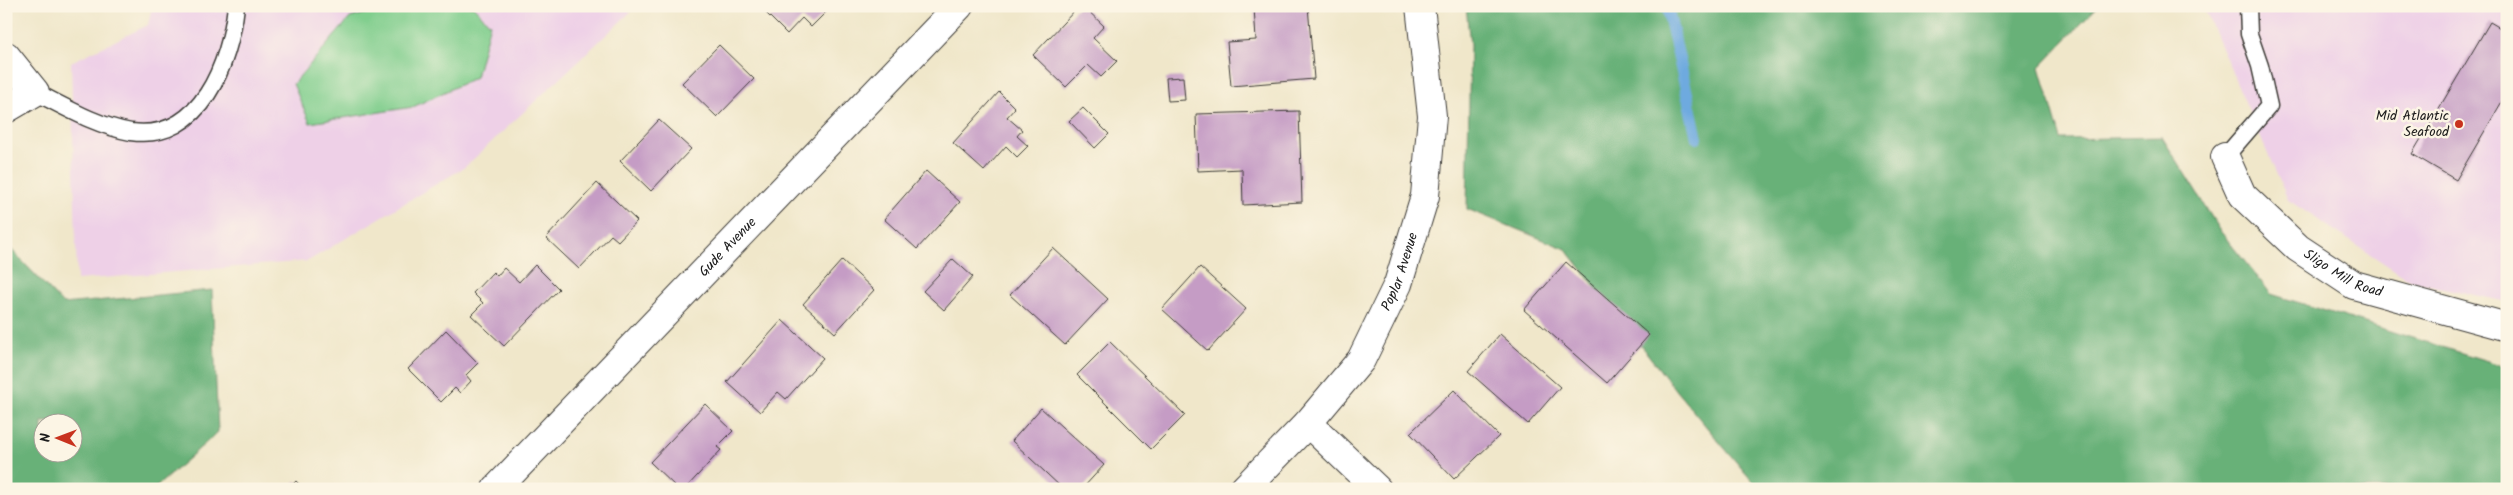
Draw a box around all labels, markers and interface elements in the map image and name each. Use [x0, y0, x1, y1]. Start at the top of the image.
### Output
place label: Mid Atlantic Seafood [2376, 105, 2450, 143]
marker: Mid Atlantic Seafood [2453, 118, 2465, 130]
street label: Gude Avenue [694, 212, 762, 282]
street label: Poplar Avenue [1375, 229, 1424, 315]
street label: Sligo Mill Road [2299, 243, 2386, 304]
north arrow [32, 412, 82, 462]
text: N [35, 433, 57, 442]

